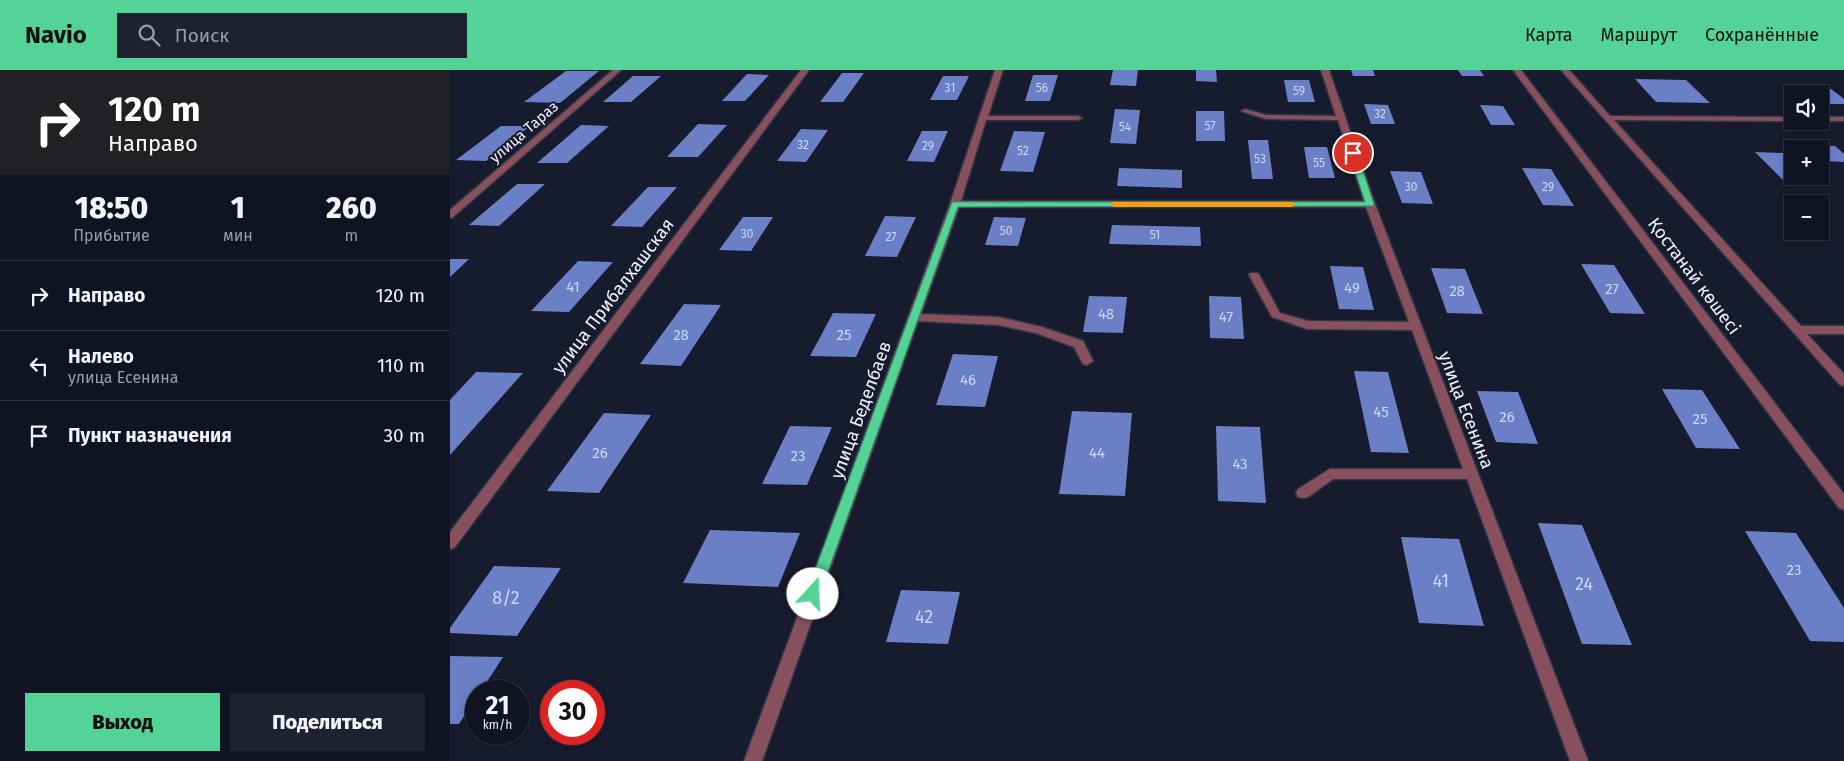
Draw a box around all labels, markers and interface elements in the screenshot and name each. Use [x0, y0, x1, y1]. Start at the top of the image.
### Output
search box [117, 13, 467, 58]
text: Navio [25, 21, 87, 49]
icon: search [135, 21, 163, 49]
text: Поиск [175, 24, 229, 47]
text: Карта [1525, 24, 1573, 46]
text: Маршрут [1601, 24, 1677, 46]
text: Сохранённые [1705, 24, 1819, 46]
house number: 31 [945, 81, 955, 95]
house number: 56 [1036, 81, 1048, 95]
house number: 59 [1293, 84, 1305, 98]
map controls [1784, 85, 1829, 240]
button: sound [1784, 85, 1829, 130]
text: 120 m [108, 88, 201, 130]
icon: right [25, 90, 90, 155]
street label: улица Тараз [486, 97, 562, 167]
house number: 32 [1374, 107, 1386, 121]
house number: 57 [1204, 119, 1216, 133]
house number: 54 [1119, 120, 1132, 134]
text: Направо [108, 130, 198, 157]
pin [1332, 132, 1374, 174]
house number: 32 [797, 138, 809, 152]
house number: 29 [922, 139, 934, 153]
icon: arrive [1339, 139, 1367, 167]
button: + [1784, 140, 1829, 185]
house number: 52 [1017, 144, 1029, 158]
house number: 53 [1254, 152, 1266, 166]
house number: 55 [1313, 156, 1325, 170]
house number: 30 [1405, 180, 1418, 194]
house number: 29 [1542, 180, 1554, 194]
text: 18:50 [75, 190, 148, 226]
text: 1 [231, 190, 245, 226]
text: 260 [326, 190, 377, 226]
button: − [1784, 195, 1829, 240]
street label: Қостанай көшесі [1643, 213, 1745, 339]
street label: улица Прибалхашская [547, 214, 679, 378]
house number: 50 [1000, 224, 1013, 238]
text: Прибытие [73, 226, 150, 245]
text: мин [223, 226, 253, 245]
text: m [345, 226, 358, 245]
house number: 30 [741, 227, 754, 241]
house number: 51 [1150, 228, 1160, 242]
house number: 27 [885, 230, 897, 244]
house number: 41 [566, 278, 580, 296]
house number: 49 [1344, 279, 1360, 297]
house number: 27 [1605, 280, 1619, 298]
icon: right [25, 282, 53, 310]
house number: 28 [1449, 282, 1465, 300]
text: Направо [68, 284, 145, 307]
text: 120 m [375, 284, 425, 307]
house number: 48 [1098, 305, 1114, 323]
house number: 47 [1219, 308, 1233, 326]
house number: 28 [673, 326, 689, 344]
house number: 25 [837, 326, 851, 344]
street label: улица Беделбаев [826, 338, 896, 482]
text: Налево [68, 345, 134, 368]
street label: улица Есенина [1433, 348, 1499, 472]
icon: left [25, 352, 53, 380]
text: 110 m [377, 354, 425, 377]
text: улица Есенина [68, 368, 178, 387]
house number: 46 [960, 371, 976, 389]
house number: 45 [1373, 403, 1389, 421]
house number: 26 [1499, 408, 1515, 426]
house number: 25 [1693, 410, 1707, 428]
icon: arrive [25, 422, 53, 450]
text: Пункт назначения [68, 424, 232, 447]
text: 30 m [384, 424, 425, 447]
house number: 26 [592, 444, 608, 462]
house number: 44 [1089, 444, 1105, 462]
house number: 23 [791, 447, 805, 465]
house number: 43 [1232, 455, 1248, 473]
house number: 23 [1787, 561, 1801, 579]
position arrow [786, 567, 838, 619]
house number: 41 [1433, 570, 1449, 592]
house number: 24 [1575, 573, 1593, 595]
house number: 8/2 [492, 587, 520, 609]
house number: 42 [915, 606, 933, 628]
speed limit sign: 30 [540, 680, 605, 745]
text: 21 [486, 691, 509, 721]
button: Выход [25, 693, 220, 751]
button: Поделиться [230, 693, 425, 751]
text: km/h [483, 718, 512, 732]

